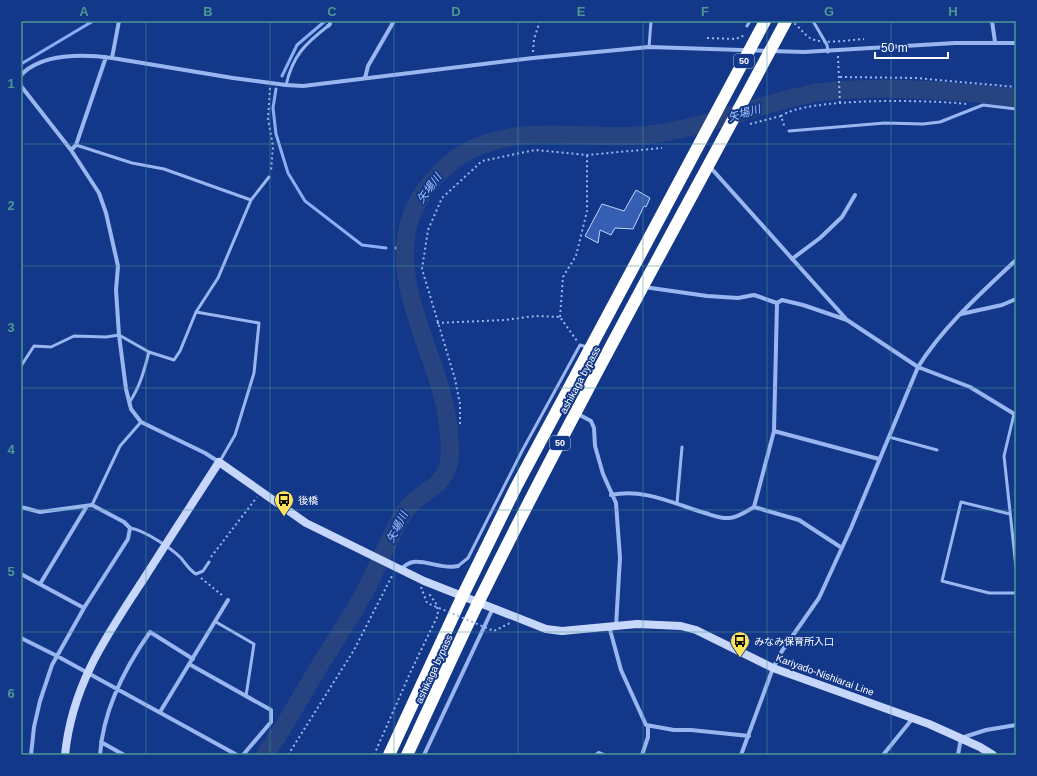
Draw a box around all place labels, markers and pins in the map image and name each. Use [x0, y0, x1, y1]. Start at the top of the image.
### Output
bus stop icon: 後橋 [273, 489, 295, 517]
place label: 後橋 [298, 495, 318, 506]
bus stop icon: みなみ保育所入口 [729, 630, 751, 658]
place label: みなみ保育所入口 [754, 636, 834, 647]

